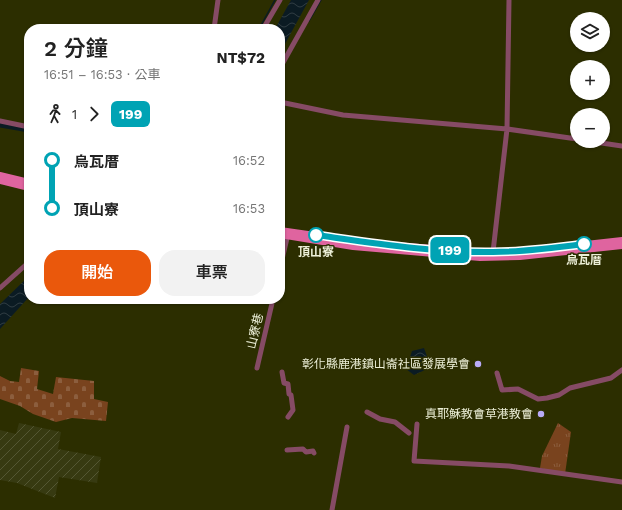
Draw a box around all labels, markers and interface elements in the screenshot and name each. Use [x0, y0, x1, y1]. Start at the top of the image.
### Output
map controls [570, 12, 610, 148]
button: layers [570, 12, 610, 52]
text: 2 分鐘 [44, 36, 108, 61]
text: NT$72 [217, 49, 265, 67]
button: + [570, 60, 610, 100]
text: 16:51 – 16:53 · 公車 [44, 67, 160, 82]
icon: walk [44, 103, 66, 125]
icon: forward [83, 103, 105, 125]
text: 199 [119, 106, 142, 122]
text: 1 [72, 107, 77, 122]
button: − [570, 108, 610, 148]
text: 烏瓦厝 [74, 153, 119, 171]
text: 16:52 [233, 153, 265, 168]
text: 頂山寮 [74, 201, 119, 219]
text: 16:53 [233, 201, 265, 216]
marker: 頂山寮 [308, 227, 324, 243]
marker: 烏瓦厝 [576, 236, 592, 252]
line badge: 199 [427, 237, 473, 263]
text: 199 [438, 242, 462, 258]
place label: 頂山寮 [298, 245, 334, 259]
button: 開始 [44, 250, 151, 296]
button: 車票 [159, 250, 265, 296]
place label: 烏瓦厝 [566, 253, 602, 267]
street label: 山寮巷 [244, 312, 266, 350]
place label: 彰化縣鹿港鎮山崙社區發展學會 [302, 357, 470, 371]
marker: 彰化縣鹿港鎮山崙社區發展學會 [473, 359, 483, 369]
place label: 真耶穌教會草港教會 [425, 407, 533, 421]
marker: 真耶穌教會草港教會 [536, 409, 546, 419]

